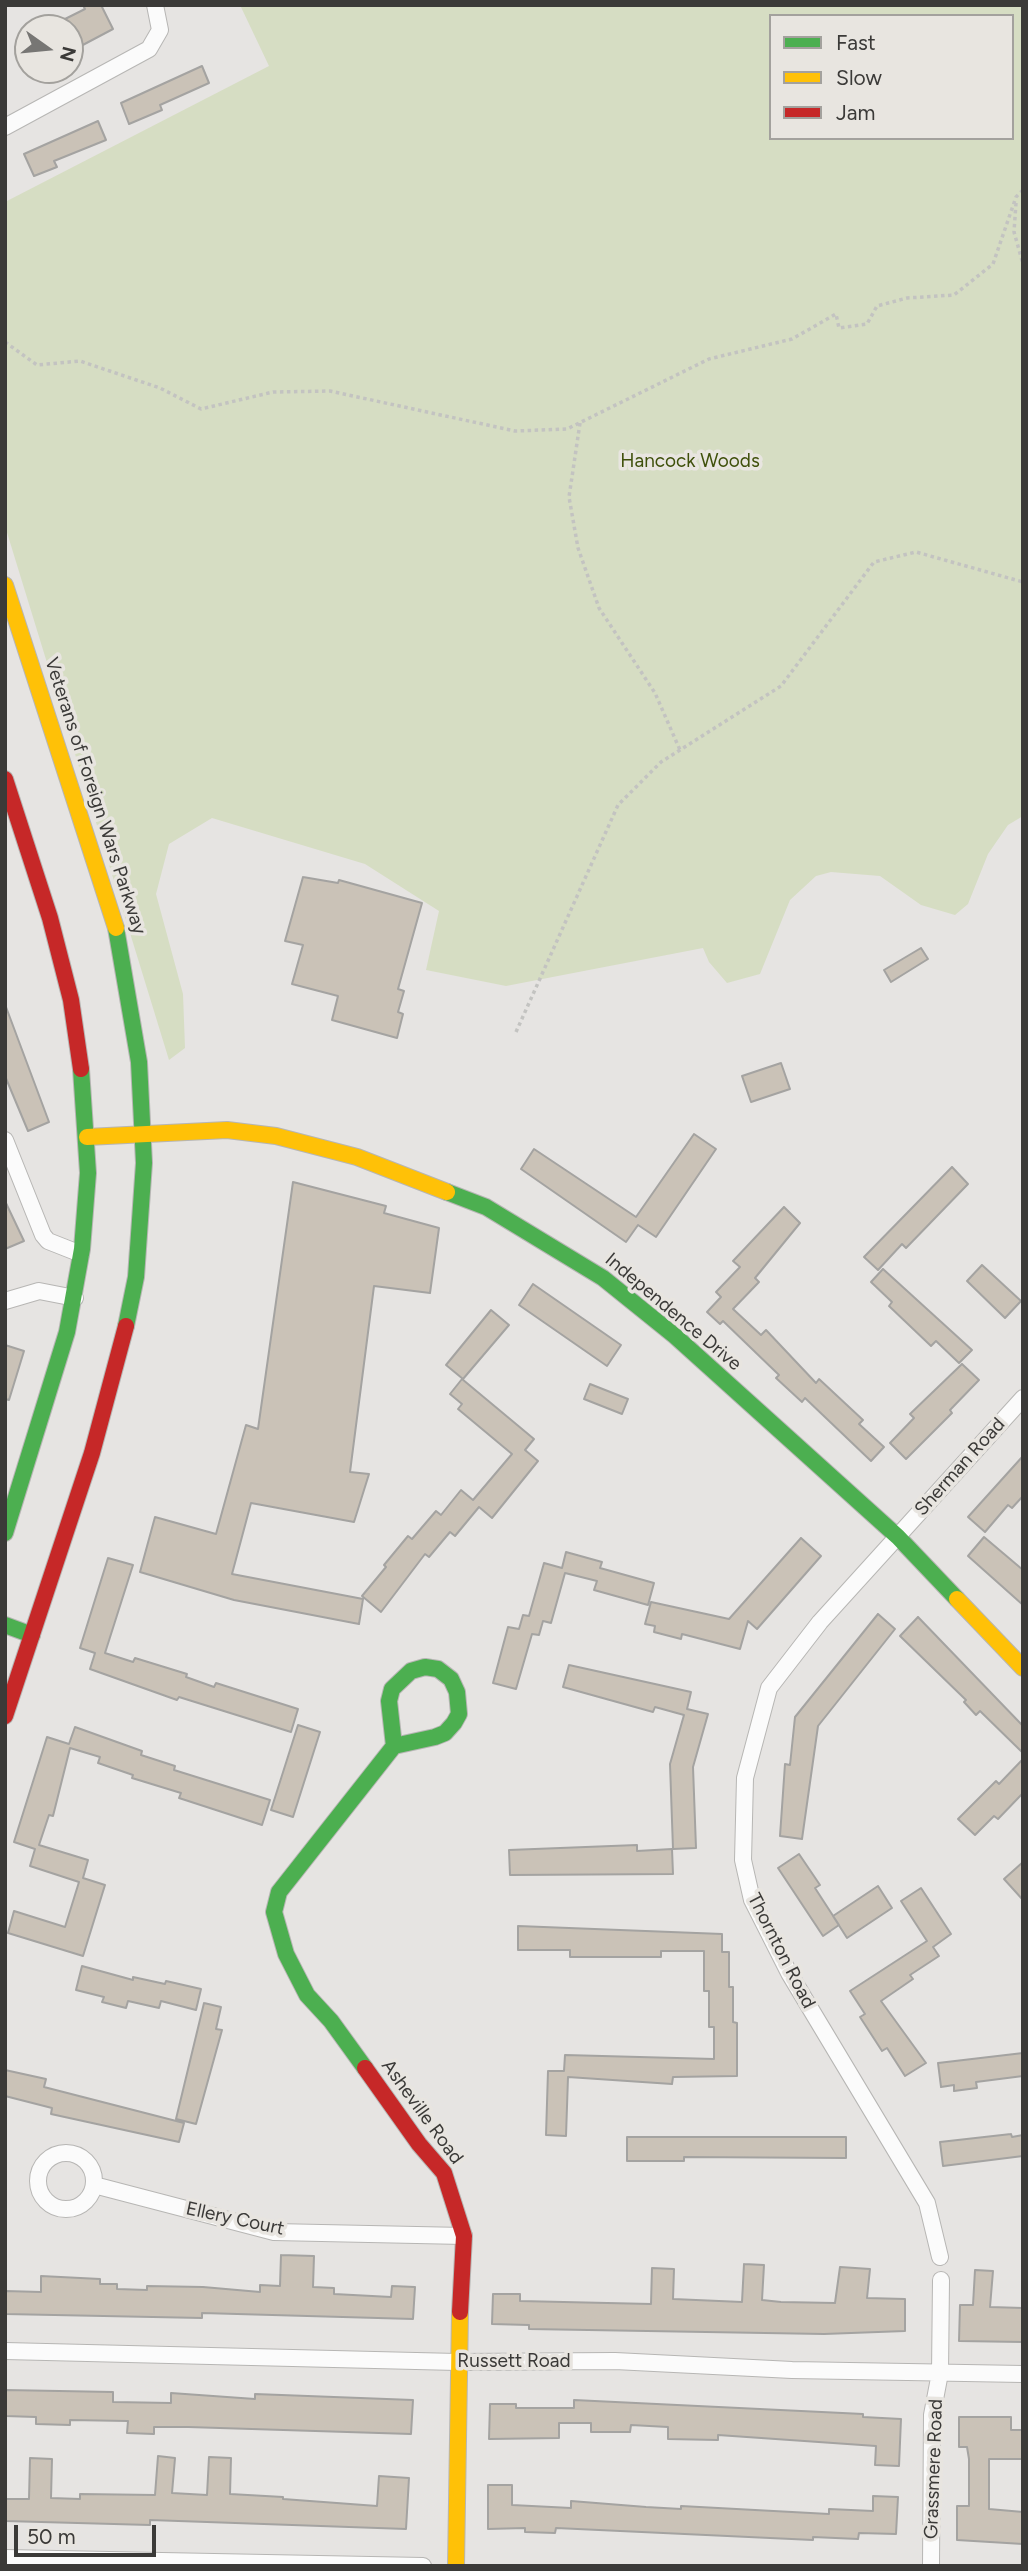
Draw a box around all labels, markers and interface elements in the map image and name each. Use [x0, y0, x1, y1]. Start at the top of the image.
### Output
north arrow [14, 14, 84, 84]
legend [769, 14, 1014, 140]
text: Fast [836, 30, 876, 55]
text: N [55, 44, 81, 64]
text: Slow [836, 65, 882, 90]
text: Jam [836, 100, 875, 125]
park label: Hancock Woods [620, 450, 760, 472]
street label: Veterans of Foreign Wars Parkway [39, 655, 151, 937]
street label: Independence Drive [600, 1248, 746, 1376]
street label: Sherman Road [910, 1413, 1010, 1521]
street label: Thornton Road [742, 1890, 820, 2012]
street label: Asheville Road [376, 2055, 468, 2169]
street label: Ellery Court [184, 2197, 286, 2241]
street label: Russett Road [457, 2350, 571, 2372]
street label: Grassmere Road [920, 2399, 948, 2539]
scale bar [18, 2512, 159, 2556]
text: 50 m [27, 2524, 76, 2549]

